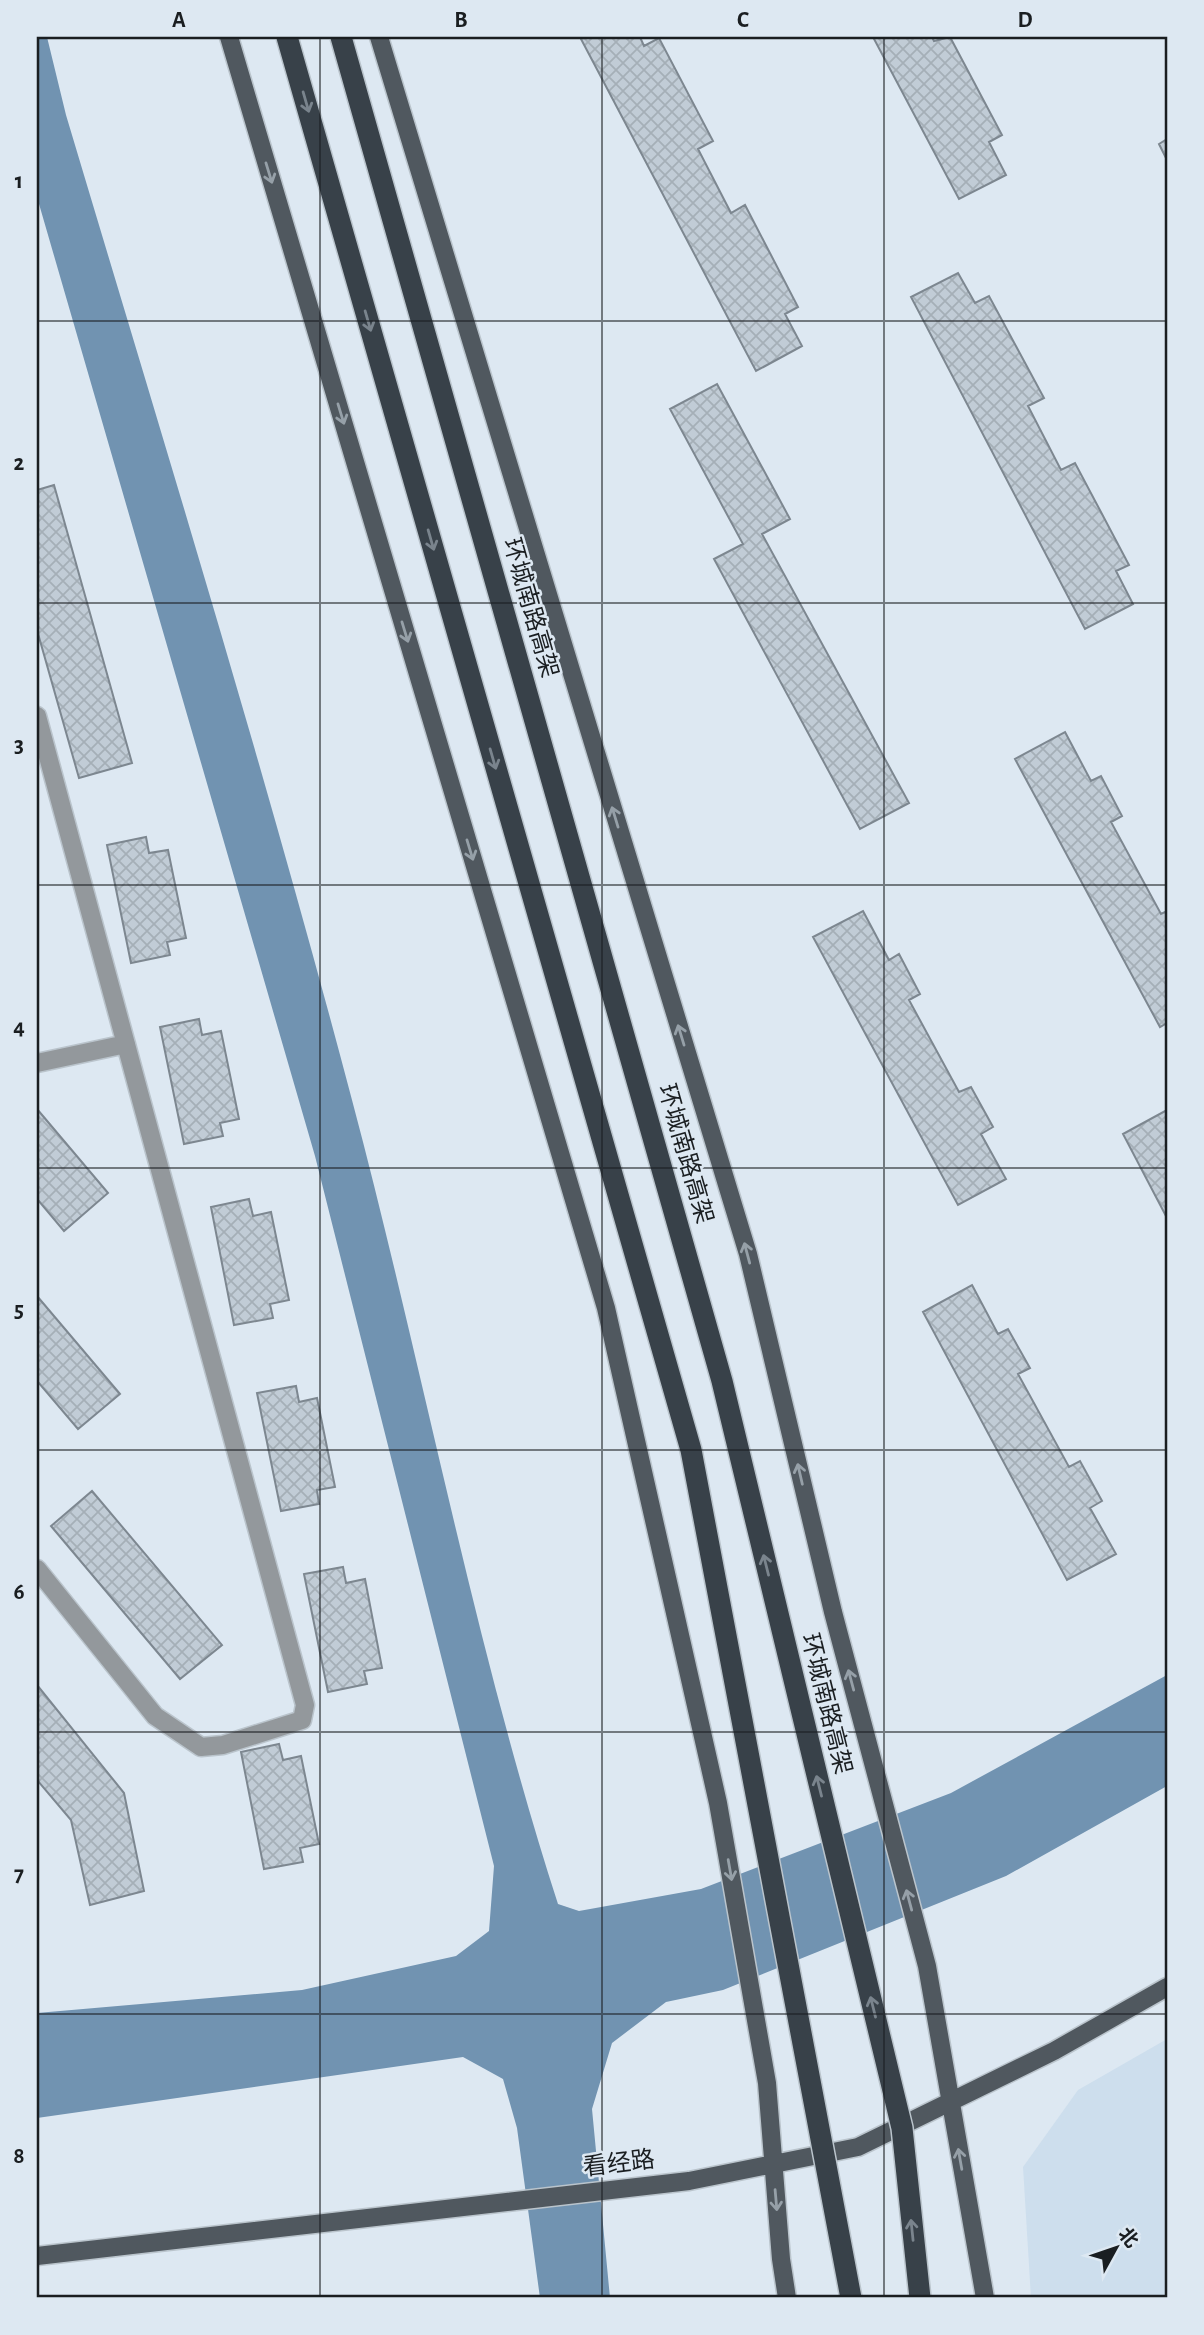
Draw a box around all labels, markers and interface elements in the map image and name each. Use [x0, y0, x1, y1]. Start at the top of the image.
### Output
text: A [172, 9, 186, 32]
text: B [454, 9, 468, 32]
text: C [737, 9, 749, 32]
text: D [1017, 9, 1033, 32]
one-way arrow [300, 91, 313, 113]
one-way arrow [263, 161, 276, 183]
text: 1 [15, 170, 23, 193]
one-way arrow [363, 310, 376, 332]
one-way arrow [335, 403, 348, 425]
text: 2 [14, 452, 25, 475]
one-way arrow [425, 528, 438, 551]
street label: 环城南路高架 [499, 535, 563, 681]
one-way arrow [400, 621, 413, 643]
text: 3 [14, 734, 24, 757]
one-way arrow [488, 747, 501, 769]
one-way arrow [608, 806, 621, 828]
one-way arrow [465, 839, 478, 861]
text: 4 [13, 1016, 25, 1039]
one-way arrow [674, 1024, 687, 1046]
street label: 环城南路高架 [654, 1081, 718, 1227]
one-way arrow [740, 1242, 753, 1264]
text: 5 [14, 1299, 24, 1322]
one-way arrow [793, 1463, 806, 1486]
one-way arrow [759, 1554, 772, 1577]
text: 6 [13, 1581, 25, 1604]
street label: 环城南路高架 [797, 1631, 857, 1777]
one-way arrow [844, 1669, 857, 1691]
one-way arrow [812, 1775, 825, 1798]
one-way arrow [724, 1858, 737, 1881]
text: 7 [14, 1863, 24, 1886]
one-way arrow [902, 1889, 915, 1912]
one-way arrow [865, 1996, 879, 2019]
text: 8 [13, 2145, 25, 2168]
street label: 看经路 [582, 2146, 656, 2180]
one-way arrow [953, 2148, 966, 2171]
one-way arrow [770, 2188, 783, 2211]
north arrow [1082, 2212, 1152, 2282]
one-way arrow [906, 2220, 919, 2242]
text: 北 [1114, 2224, 1142, 2251]

